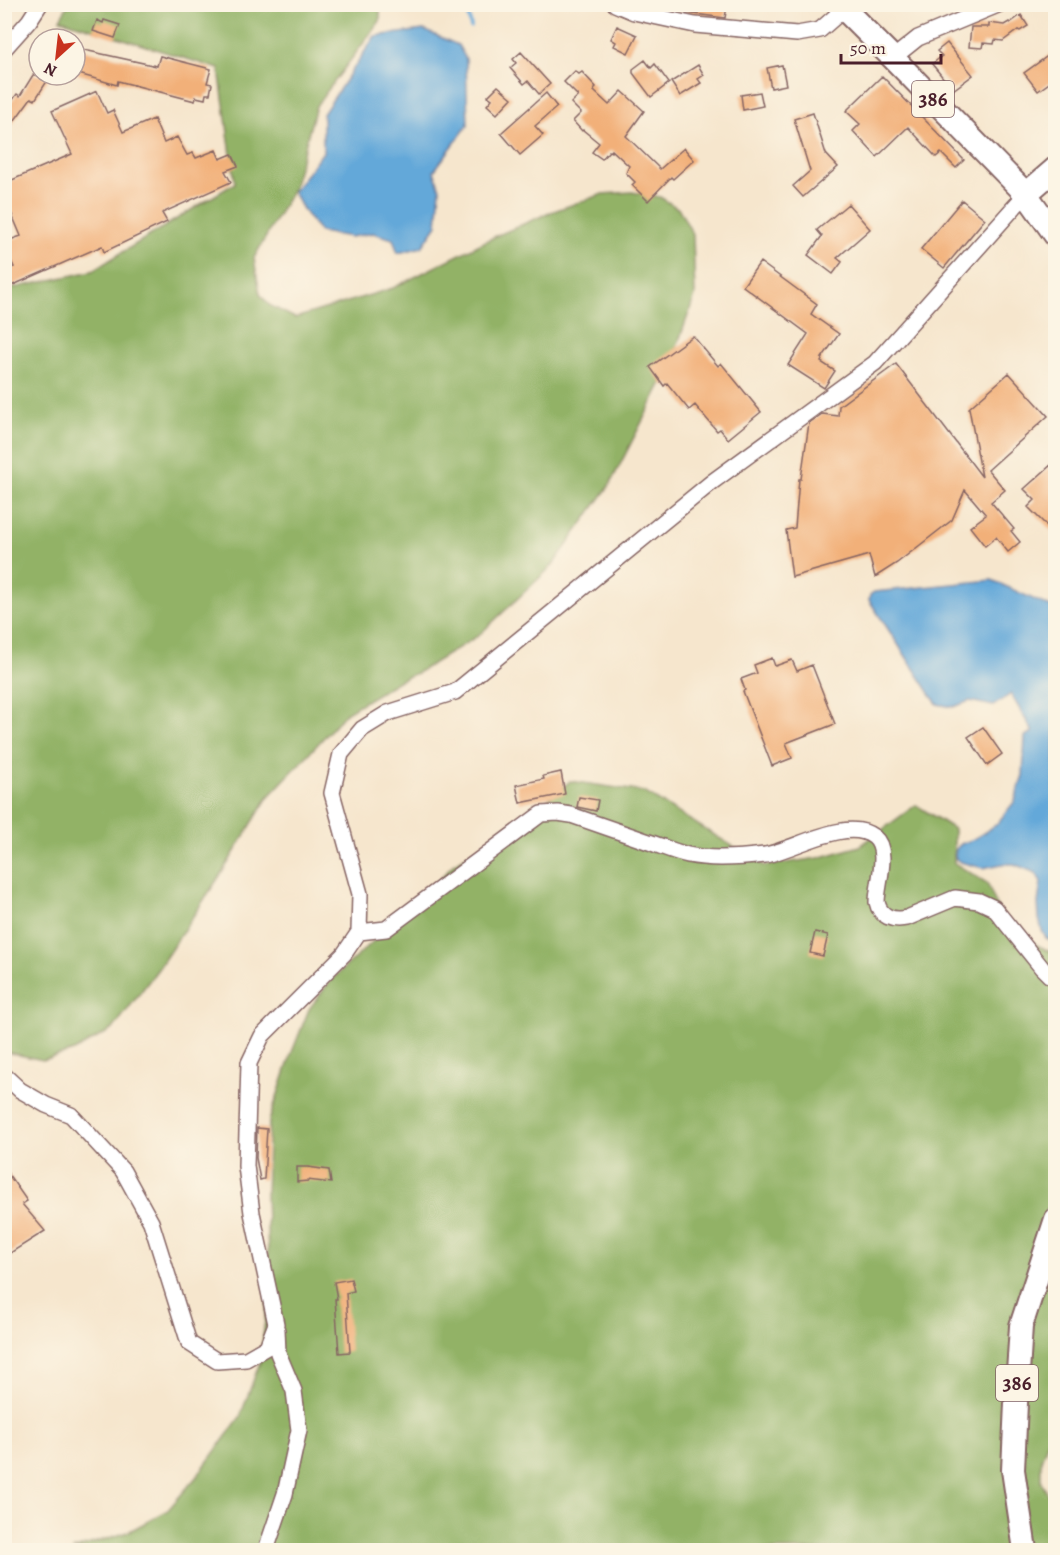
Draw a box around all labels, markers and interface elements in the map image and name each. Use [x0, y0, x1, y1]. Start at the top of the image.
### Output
north arrow [27, 27, 87, 87]
scale bar [841, 27, 942, 65]
text: 50 m [850, 36, 886, 60]
text: N [40, 57, 61, 82]
road number: 386 [912, 81, 954, 117]
road number: 386 [996, 1365, 1038, 1401]

